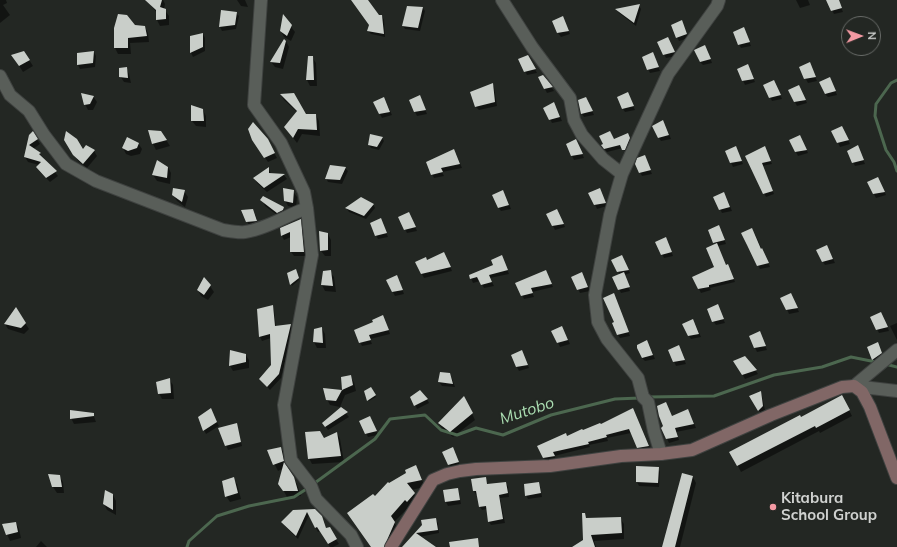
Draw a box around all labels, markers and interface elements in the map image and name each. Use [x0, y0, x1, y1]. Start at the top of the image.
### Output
north arrow [841, 16, 881, 56]
text: N [865, 32, 879, 40]
water label: Mutobo [497, 393, 557, 429]
place label: Kitabura School Group [781, 489, 877, 524]
marker: Kitabura School Group [768, 502, 778, 512]

